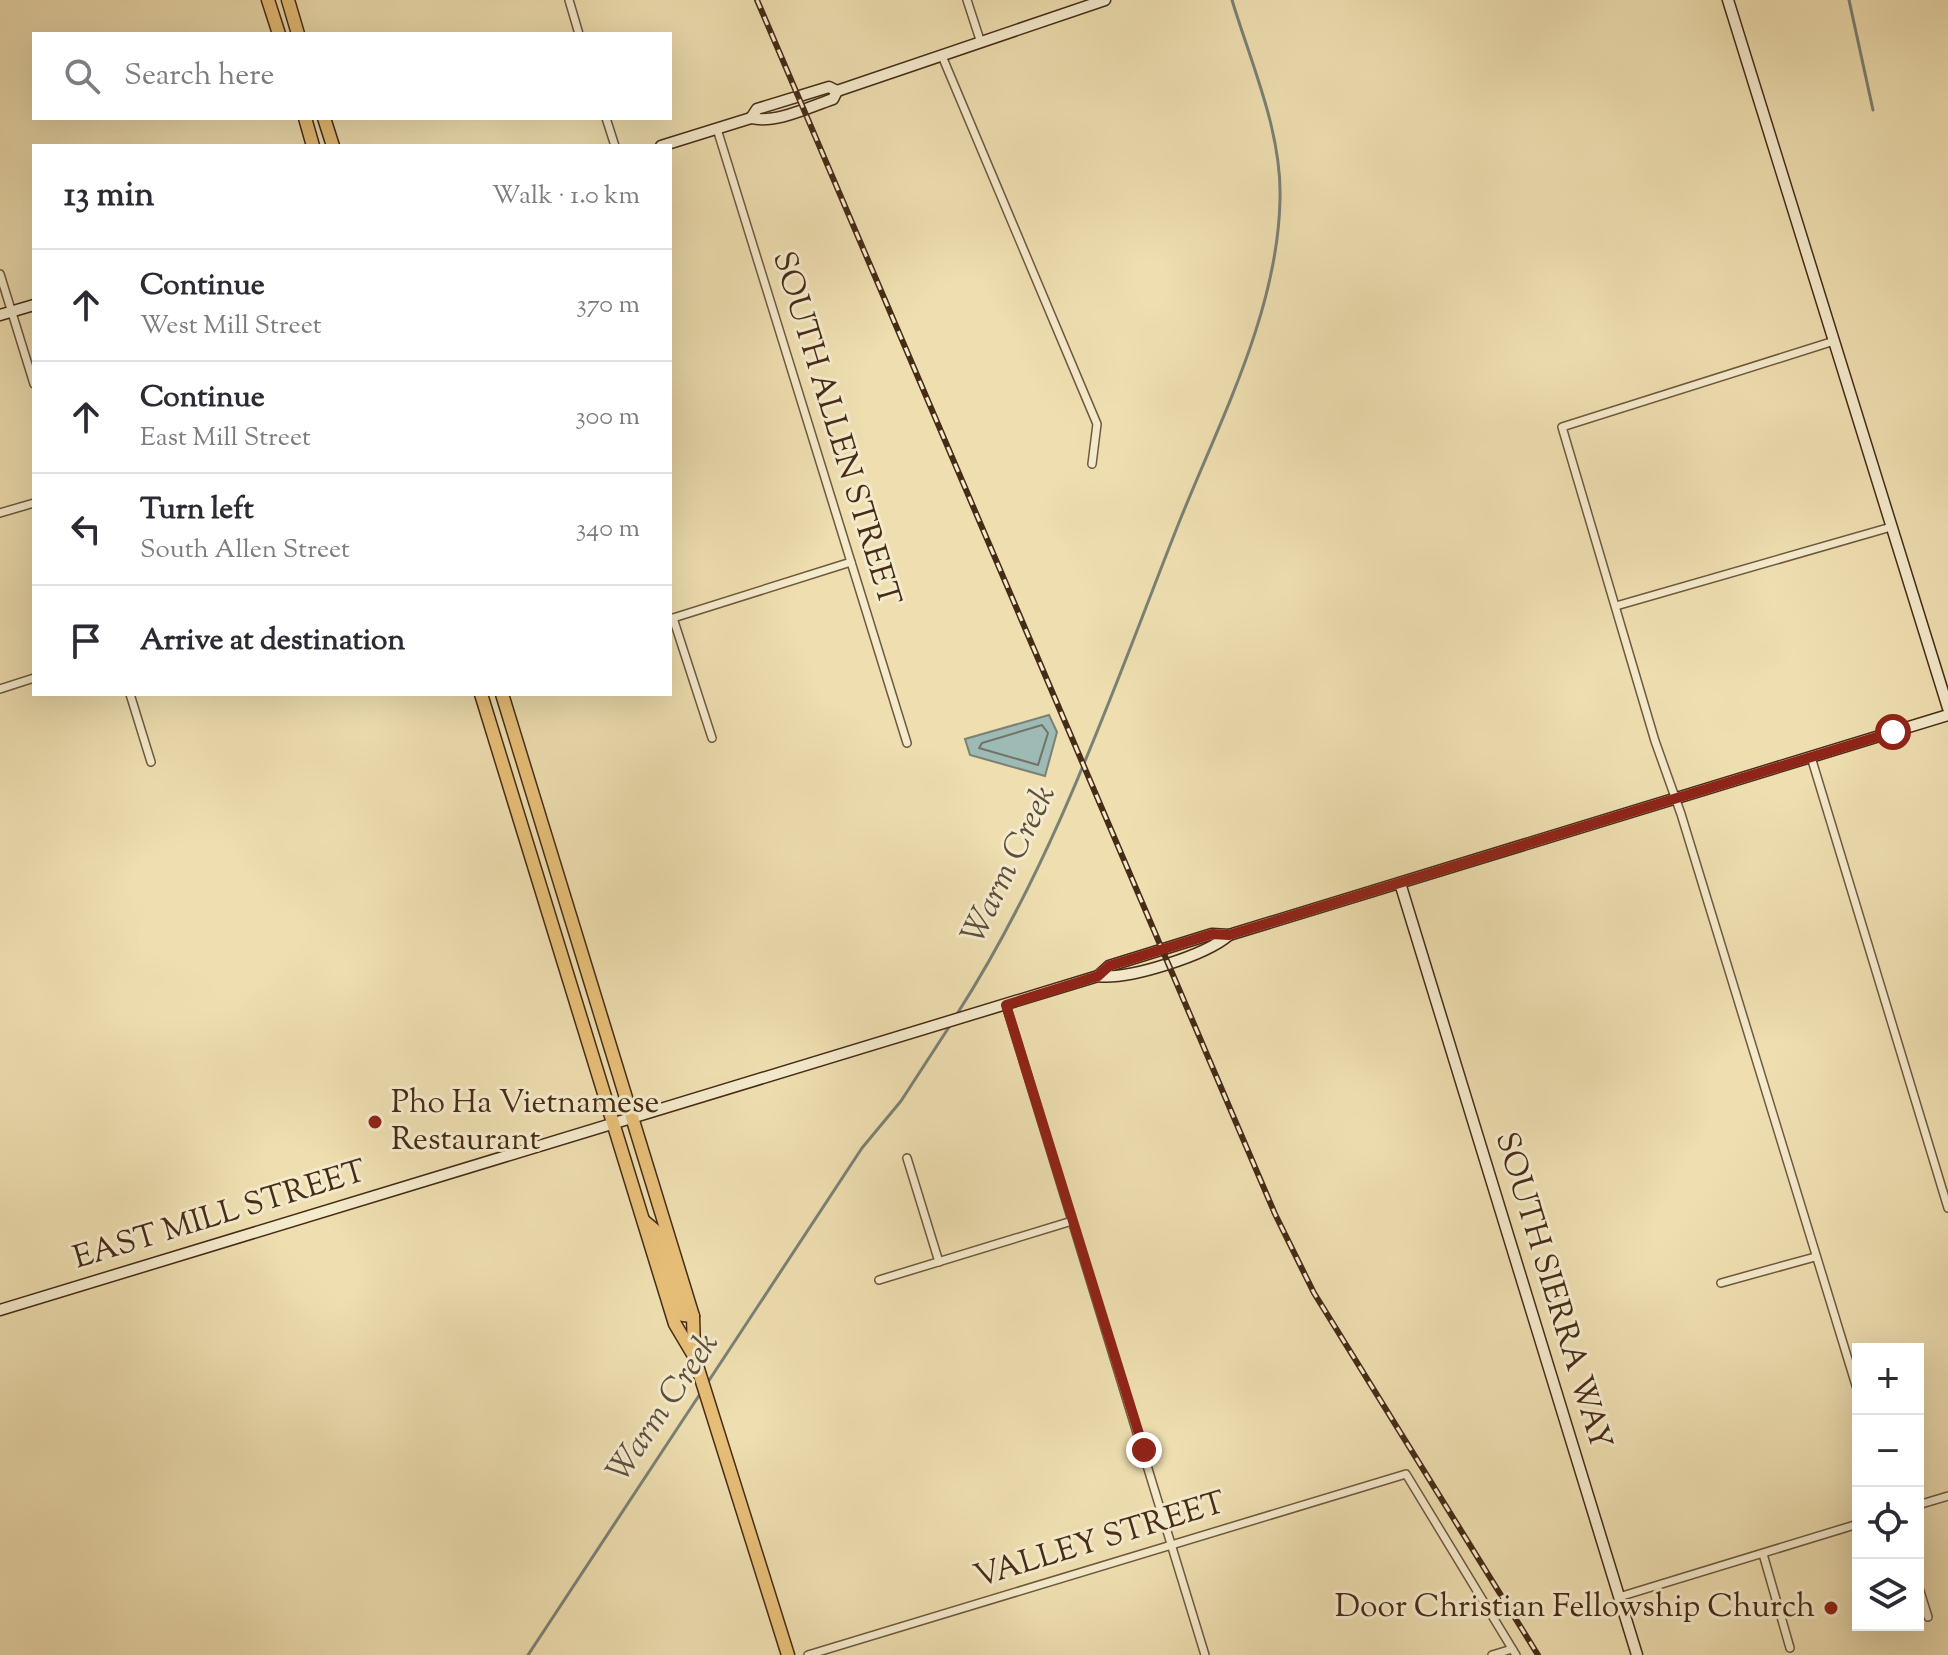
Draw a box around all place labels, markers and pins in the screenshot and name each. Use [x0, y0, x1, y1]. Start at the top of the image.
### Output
place label: Pho Ha Vietnamese Restaurant [391, 1081, 659, 1164]
marker: Pho Ha Vietnamese Restaurant [366, 1113, 384, 1131]
place label: Door Christian Fellowship Church [1335, 1585, 1815, 1631]
marker: Door Christian Fellowship Church [1822, 1599, 1840, 1617]

